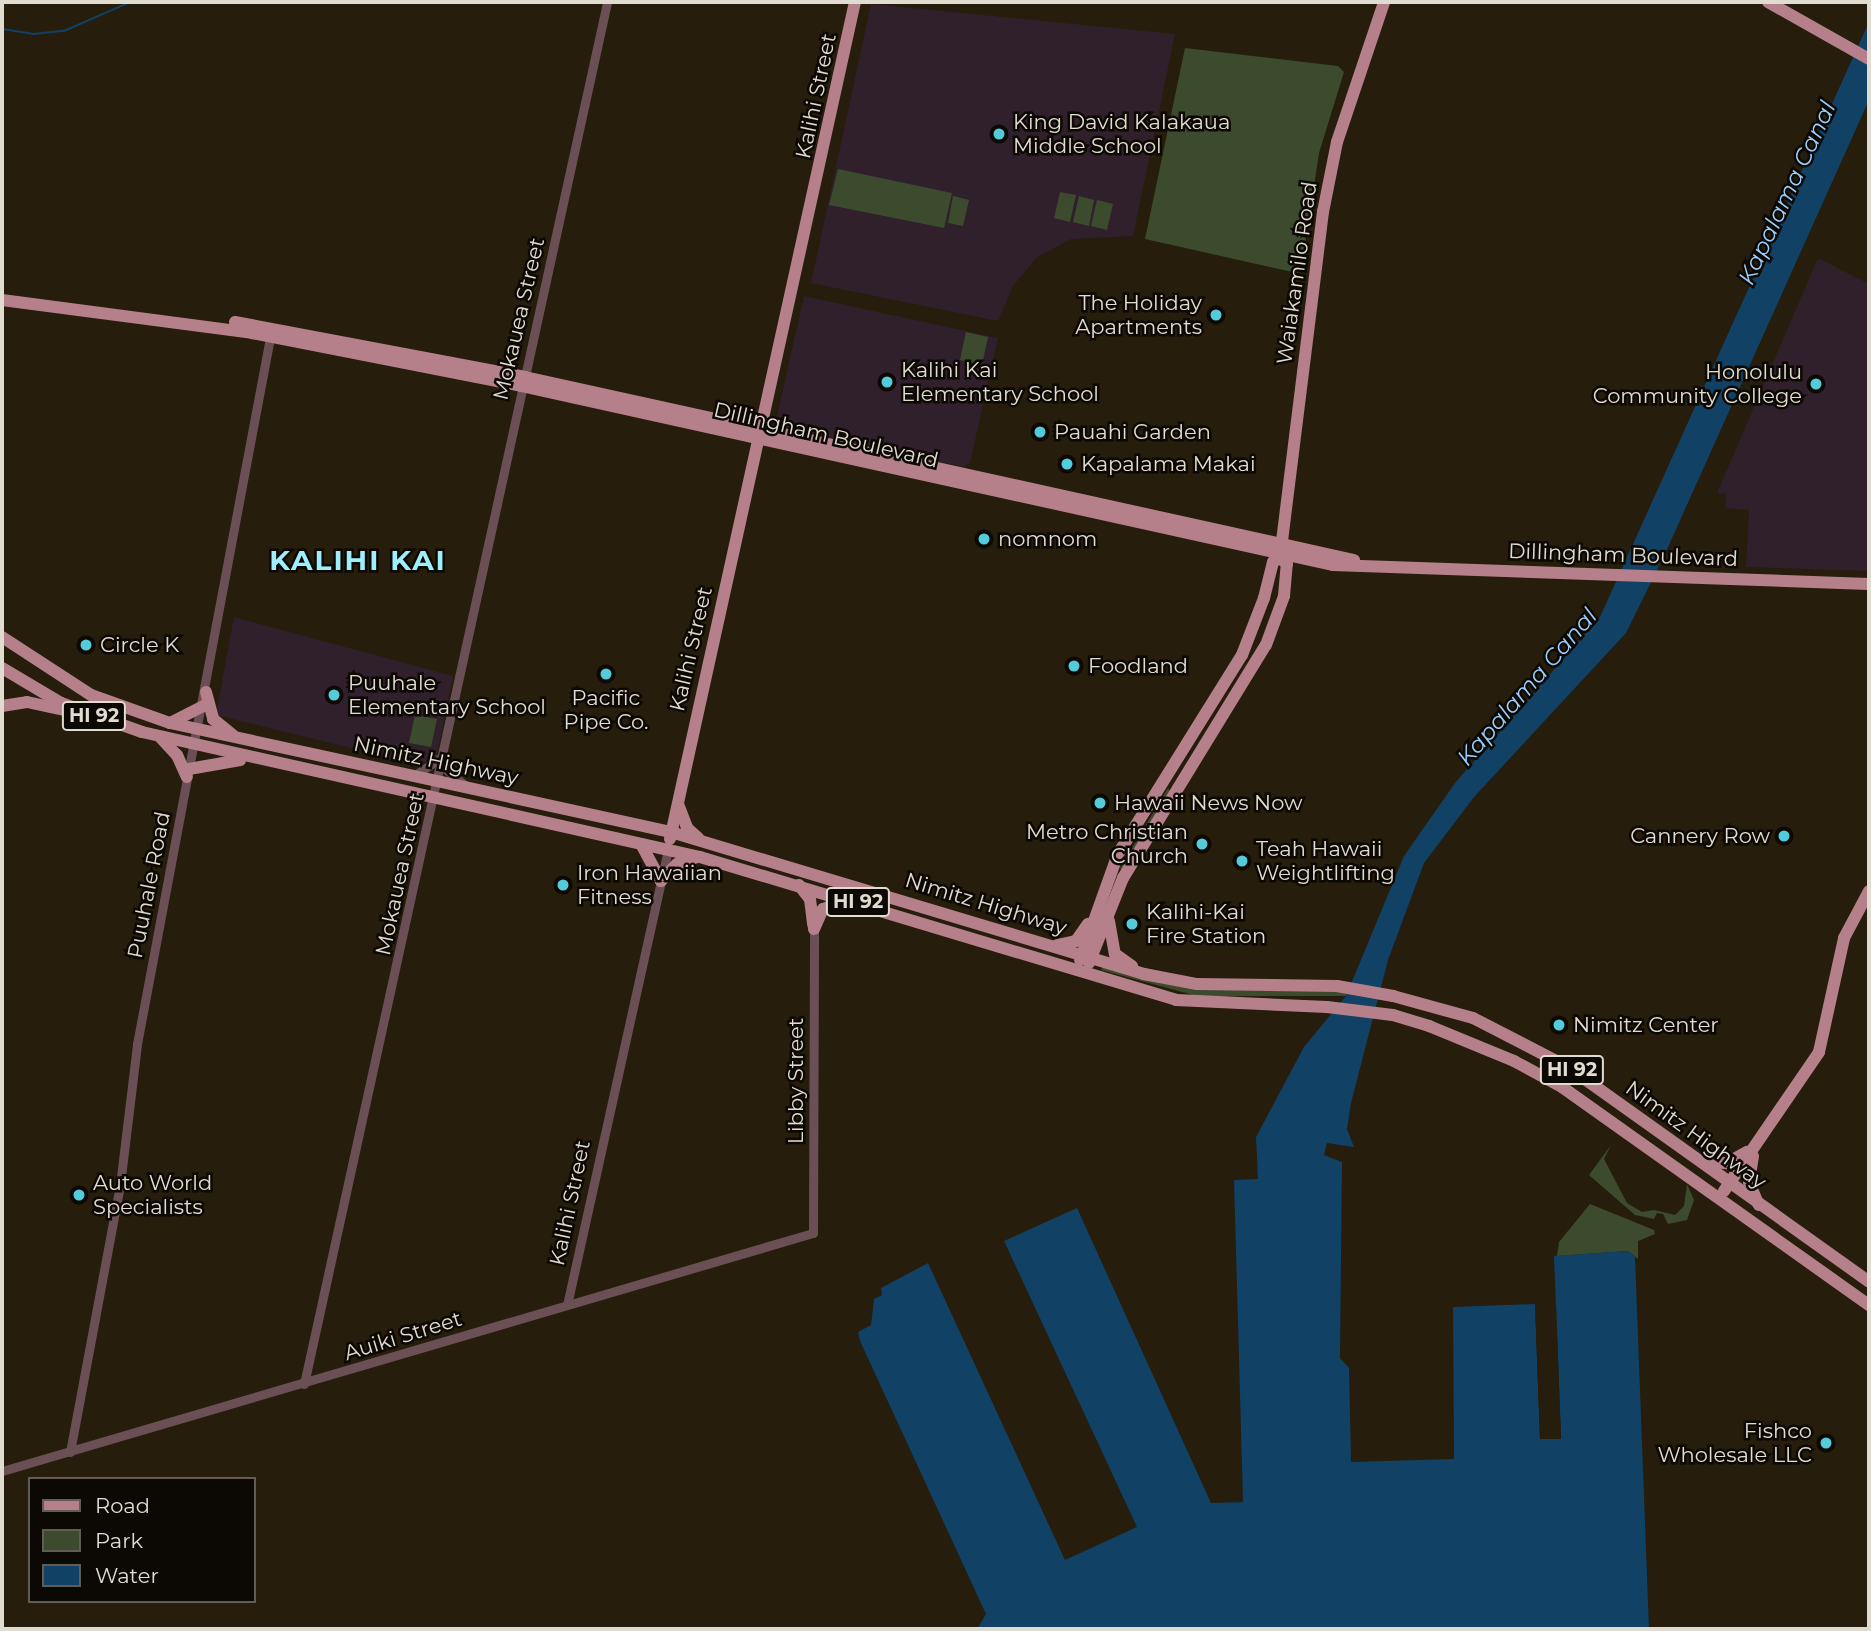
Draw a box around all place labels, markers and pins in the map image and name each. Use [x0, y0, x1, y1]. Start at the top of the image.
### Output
place label: King David Kalakaua Middle School [1013, 109, 1230, 159]
marker: King David Kalakaua Middle School [991, 126, 1007, 142]
place label: The Holiday Apartments [1075, 290, 1202, 340]
marker: The Holiday Apartments [1208, 307, 1224, 323]
place label: Kalihi Kai Elementary School [901, 357, 1099, 407]
place label: Honolulu Community College [1593, 359, 1802, 409]
marker: Kalihi Kai Elementary School [879, 374, 895, 390]
marker: Honolulu Community College [1808, 376, 1824, 392]
place label: Pauahi Garden [1054, 419, 1211, 445]
marker: Pauahi Garden [1032, 424, 1048, 440]
place label: Kapalama Makai [1081, 451, 1256, 477]
marker: Kapalama Makai [1059, 456, 1075, 472]
place label: nomnom [998, 526, 1097, 552]
marker: nomnom [976, 531, 992, 547]
place label: Circle K [100, 632, 179, 658]
marker: Circle K [78, 637, 94, 653]
place label: Foodland [1088, 653, 1188, 679]
marker: Foodland [1066, 658, 1082, 674]
marker: Pacific Pipe Co. [598, 666, 614, 682]
place label: Puuhale Elementary School [348, 670, 546, 720]
place label: Pacific Pipe Co. [564, 685, 648, 735]
marker: Puuhale Elementary School [326, 687, 342, 703]
place label: Hawaii News Now [1114, 790, 1303, 816]
marker: Hawaii News Now [1092, 795, 1108, 811]
place label: Metro Christian Church [1026, 819, 1188, 869]
place label: Cannery Row [1630, 823, 1770, 849]
marker: Cannery Row [1776, 828, 1792, 844]
marker: Metro Christian Church [1194, 836, 1210, 852]
place label: Teah Hawaii Weightlifting [1256, 836, 1395, 886]
marker: Teah Hawaii Weightlifting [1234, 853, 1250, 869]
place label: Iron Hawaiian Fitness [577, 860, 722, 910]
marker: Iron Hawaiian Fitness [555, 877, 571, 893]
place label: Kalihi-Kai Fire Station [1146, 899, 1266, 949]
marker: Kalihi-Kai Fire Station [1124, 916, 1140, 932]
place label: Nimitz Center [1573, 1012, 1719, 1038]
marker: Nimitz Center [1551, 1017, 1567, 1033]
place label: Auto World Specialists [93, 1170, 212, 1220]
marker: Auto World Specialists [71, 1187, 87, 1203]
place label: Fishco Wholesale LLC [1658, 1418, 1812, 1468]
marker: Fishco Wholesale LLC [1818, 1435, 1834, 1451]

